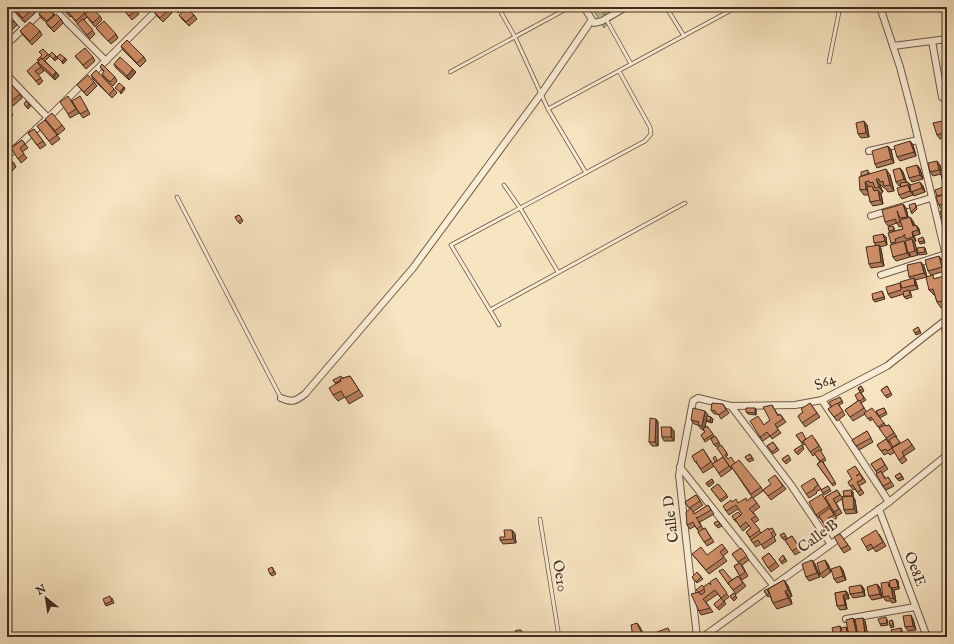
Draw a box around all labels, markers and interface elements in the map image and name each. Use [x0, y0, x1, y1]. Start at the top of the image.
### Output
street label: S64 [811, 369, 839, 395]
street label: Calle D [659, 494, 683, 544]
street label: Calle B [794, 515, 842, 557]
street label: Oe8E [900, 549, 930, 589]
street label: Oe10 [548, 559, 572, 593]
north arrow [26, 578, 66, 618]
text: N [33, 582, 50, 599]

